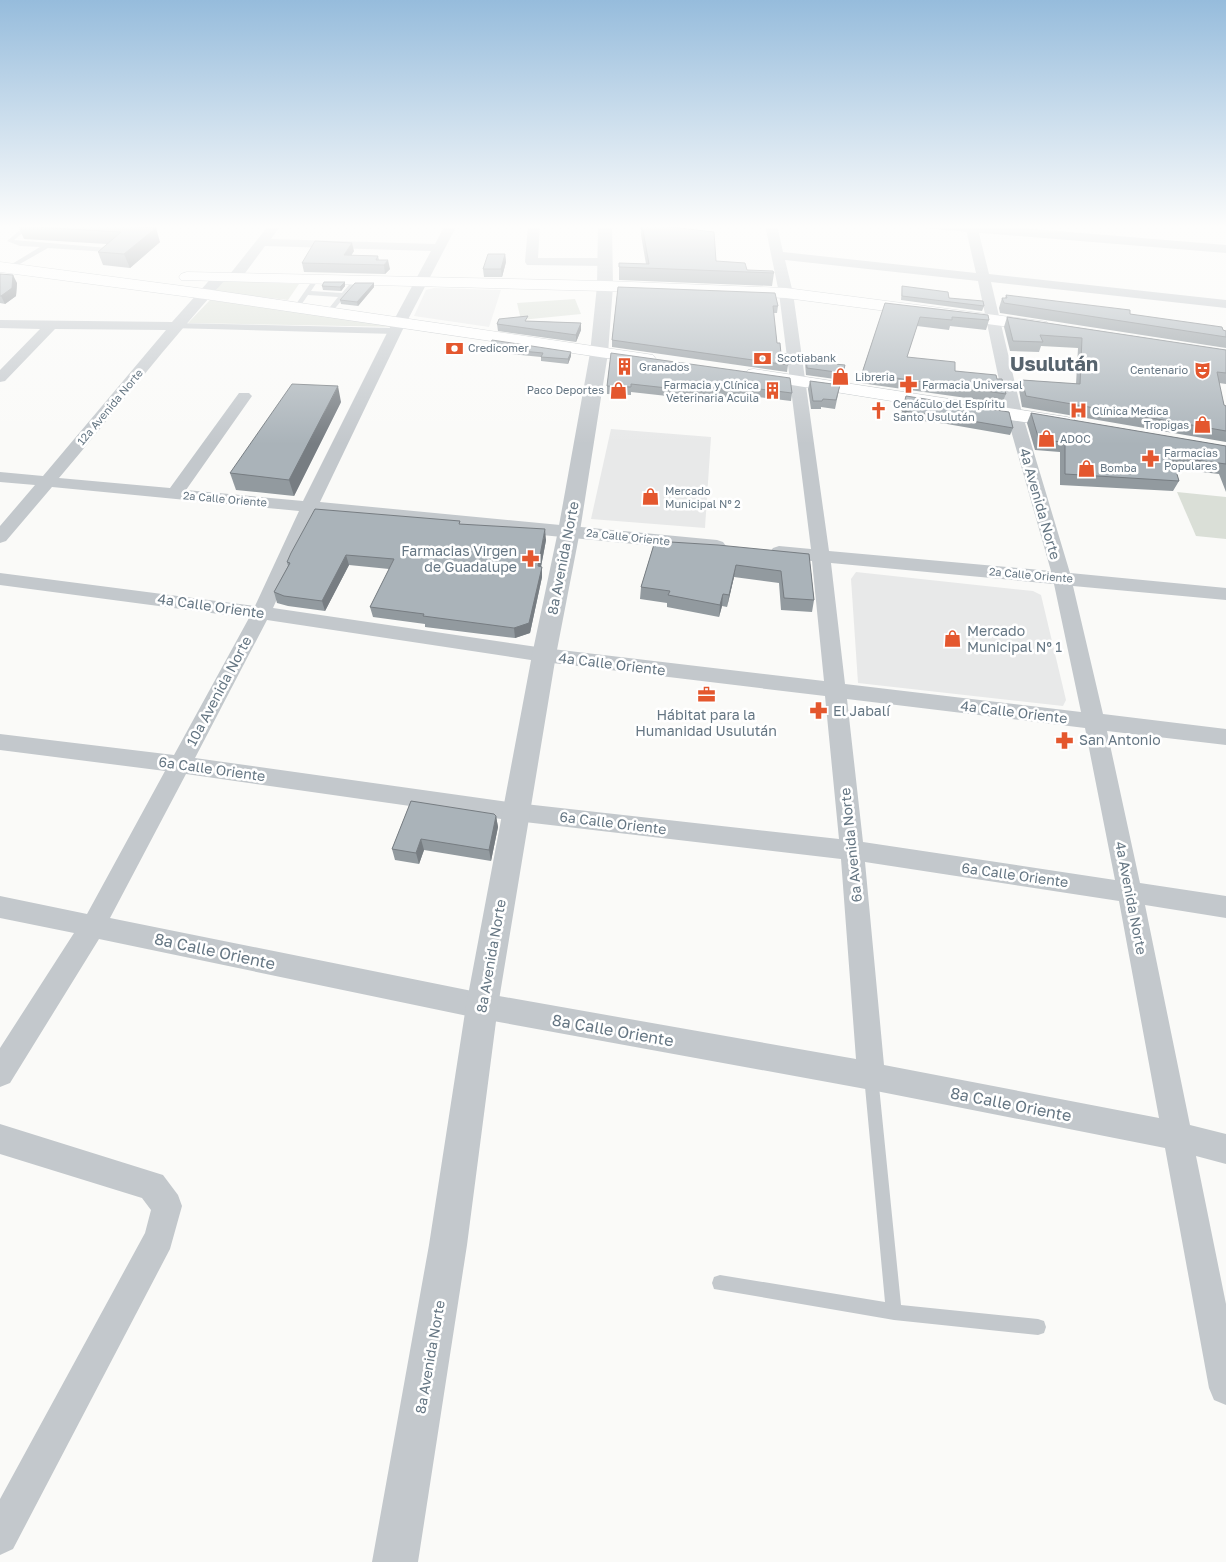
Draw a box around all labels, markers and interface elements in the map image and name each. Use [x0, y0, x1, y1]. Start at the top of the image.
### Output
bank icon: Credicomer [444, 338, 464, 358]
place label: Credicomer [468, 341, 529, 354]
bank icon: Scotiabank [753, 348, 773, 368]
place label: Scotiabank [777, 351, 836, 364]
district label: Usulután [1010, 351, 1098, 375]
building icon: Granados [615, 357, 635, 377]
place label: Granados [639, 360, 689, 373]
theatre icon: Centenario [1192, 360, 1212, 380]
place label: Centenario [1130, 363, 1188, 376]
street label: 12a Avenida Norte [74, 366, 145, 447]
shop icon: Libreria [831, 367, 851, 387]
place label: Libreria [855, 370, 895, 383]
pharmacy icon: Farmacia Universal [898, 375, 918, 395]
place label: Farmacia y Clínica Veterinaria Acuila [664, 378, 759, 404]
place label: Farmacia Universal [922, 378, 1023, 391]
shop icon: Paco Deportes [608, 380, 628, 400]
building icon: Farmacia y Clínica Veterinaria Acuila [763, 381, 783, 401]
place label: Paco Deportes [527, 383, 604, 396]
place label: Cenáculo del Espíritu Santo Usulután [893, 397, 1005, 423]
church icon: Cenáculo del Espíritu Santo Usulután [869, 400, 889, 420]
hospital icon: Clínica Medica [1068, 401, 1088, 421]
place label: Clínica Medica [1092, 404, 1168, 417]
shop icon: Tropigas [1193, 415, 1213, 435]
place label: Tropigas [1144, 418, 1189, 431]
shop icon: ADOC [1036, 429, 1056, 449]
place label: ADOC [1060, 432, 1091, 445]
street label: 4a Avenida Norte [1016, 446, 1065, 562]
place label: Farmacias Populares [1164, 446, 1218, 472]
pharmacy icon: Farmacias Populares [1140, 449, 1160, 469]
shop icon: Bomba [1076, 458, 1096, 478]
place label: Bomba [1100, 461, 1137, 474]
place label: Mercado Municipal Nº 2 [665, 484, 741, 510]
shop icon: Mercado Municipal Nº 2 [641, 487, 661, 507]
street label: 2a Calle Oriente [182, 488, 268, 509]
street label: 8a Avenida Norte [543, 500, 582, 616]
street label: 2a Calle Oriente [585, 526, 671, 547]
place label: Farmacias Virgen de Guadalupe [401, 542, 517, 575]
pharmacy icon: Farmacias Virgen de Guadalupe [521, 549, 541, 569]
street label: 2a Calle Oriente [988, 564, 1074, 585]
street label: 4a Calle Oriente [157, 590, 266, 621]
place label: Mercado Municipal Nº 1 [967, 622, 1062, 655]
shop icon: Mercado Municipal Nº 1 [943, 629, 963, 649]
street label: 10a Avenida Norte [182, 633, 255, 749]
street label: 4a Calle Oriente [558, 649, 667, 679]
office icon: Hábitat para la Humanidad Usulután [696, 685, 716, 705]
street label: 4a Calle Oriente [960, 697, 1069, 727]
pharmacy icon: El Jabalí [809, 701, 829, 721]
place label: El Jabalí [833, 702, 891, 719]
place label: Hábitat para la Humanidad Usulután [635, 706, 777, 739]
pharmacy icon: San Antonio [1055, 730, 1075, 750]
place label: San Antonio [1079, 731, 1161, 748]
street label: 6a Calle Oriente [158, 753, 267, 784]
street label: 6a Avenida Norte [836, 787, 865, 903]
street label: 6a Calle Oriente [559, 808, 668, 837]
street label: 4a Avenida Norte [1112, 840, 1151, 956]
street label: 6a Calle Oriente [961, 859, 1070, 890]
street label: 8a Avenida Norte [472, 898, 509, 1014]
street label: 8a Calle Oriente [153, 928, 277, 974]
street label: 8a Calle Oriente [551, 1009, 675, 1051]
street label: 8a Calle Oriente [949, 1082, 1073, 1126]
street label: 8a Avenida Norte [411, 1299, 448, 1415]

